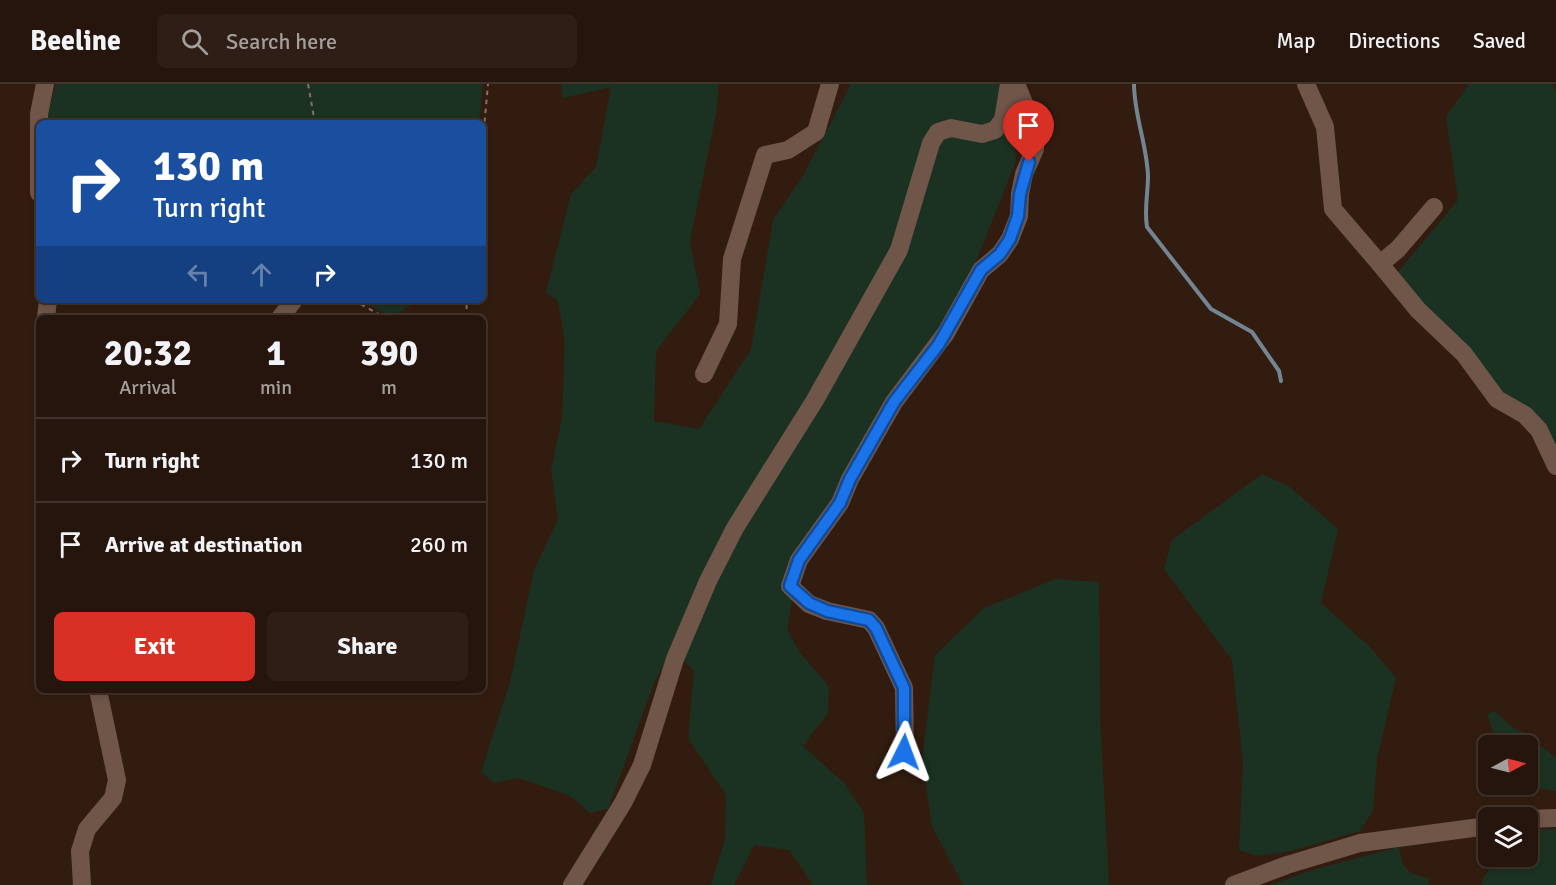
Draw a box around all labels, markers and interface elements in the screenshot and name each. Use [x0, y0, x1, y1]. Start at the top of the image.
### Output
search box [157, 14, 577, 68]
text: Beeline [30, 24, 121, 58]
icon: search [178, 25, 211, 58]
text: Search here [226, 28, 337, 55]
text: Map [1277, 28, 1315, 54]
text: Directions [1348, 28, 1440, 54]
text: Saved [1473, 28, 1526, 54]
pin [1003, 100, 1054, 162]
icon: arrive [1012, 109, 1045, 142]
text: 130 m [153, 141, 264, 192]
icon: right [54, 144, 132, 222]
text: Turn right [153, 192, 266, 225]
icon: left [182, 258, 215, 291]
icon: ahead [245, 258, 278, 291]
icon: right [308, 258, 341, 291]
text: 20:32 [104, 331, 192, 376]
text: 1 [266, 331, 286, 376]
text: 390 [360, 331, 418, 376]
text: Arrival [119, 375, 177, 400]
text: min [260, 375, 292, 400]
text: m [381, 375, 397, 400]
icon: right [54, 444, 87, 477]
text: Turn right [105, 447, 200, 474]
text: 130 m [410, 447, 468, 474]
icon: arrive [54, 528, 87, 561]
text: Arrive at destination [105, 531, 302, 558]
text: 260 m [410, 531, 468, 558]
button: Exit [54, 612, 255, 681]
button: Share [267, 612, 468, 681]
position arrow [872, 720, 936, 784]
north arrow [1478, 735, 1538, 795]
map controls [1478, 735, 1538, 867]
button: layers [1478, 807, 1538, 867]

